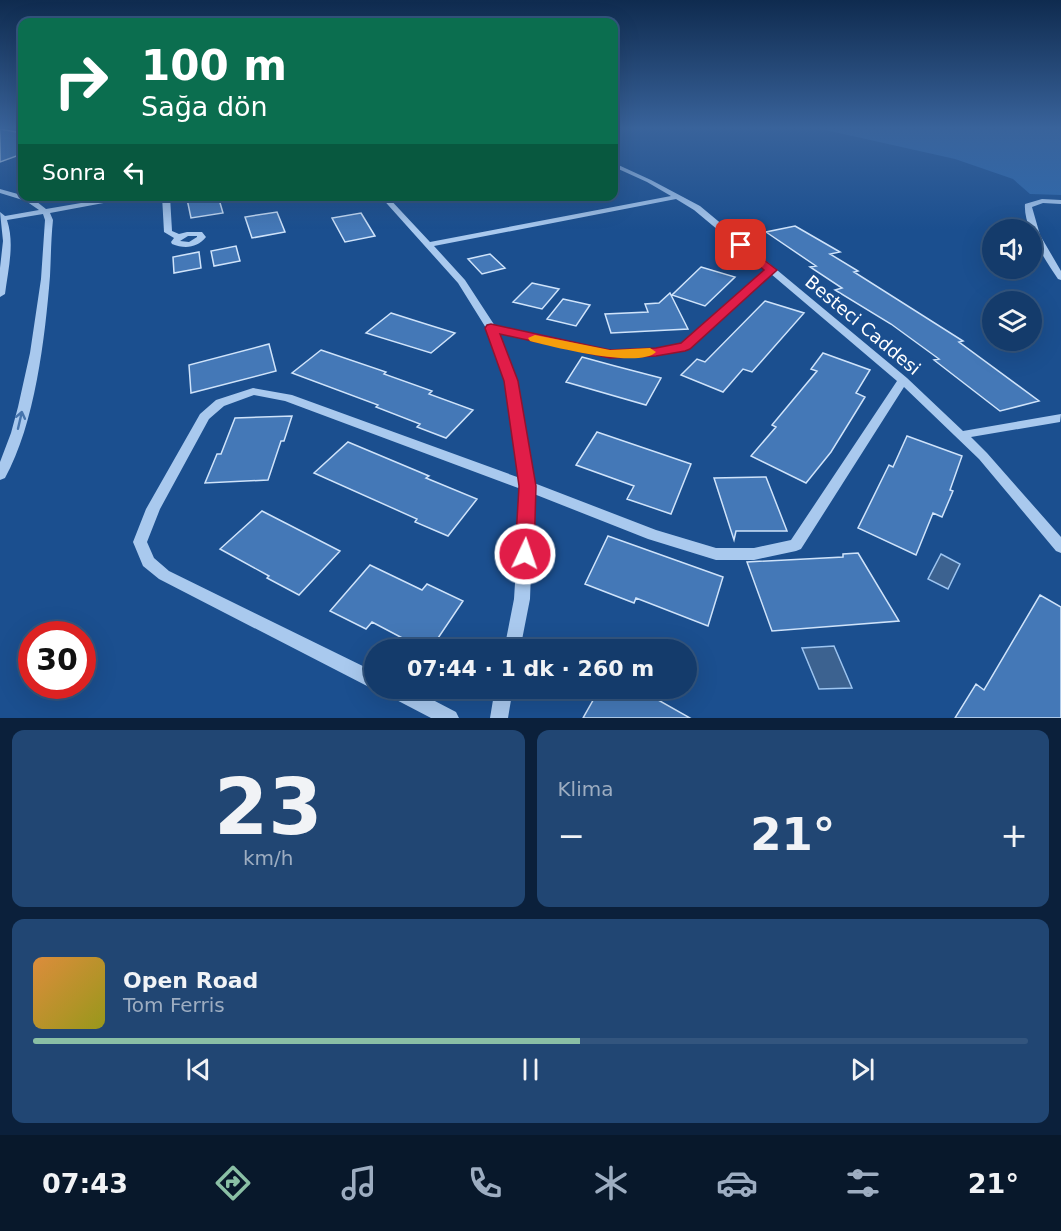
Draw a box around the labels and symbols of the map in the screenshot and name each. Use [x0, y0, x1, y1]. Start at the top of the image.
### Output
pin [715, 219, 766, 270]
street label: Besteci Caddesi [801, 271, 925, 379]
one-way arrow [14, 411, 26, 430]
position arrow [493, 522, 557, 586]
speed limit sign: 30 [18, 621, 96, 699]

